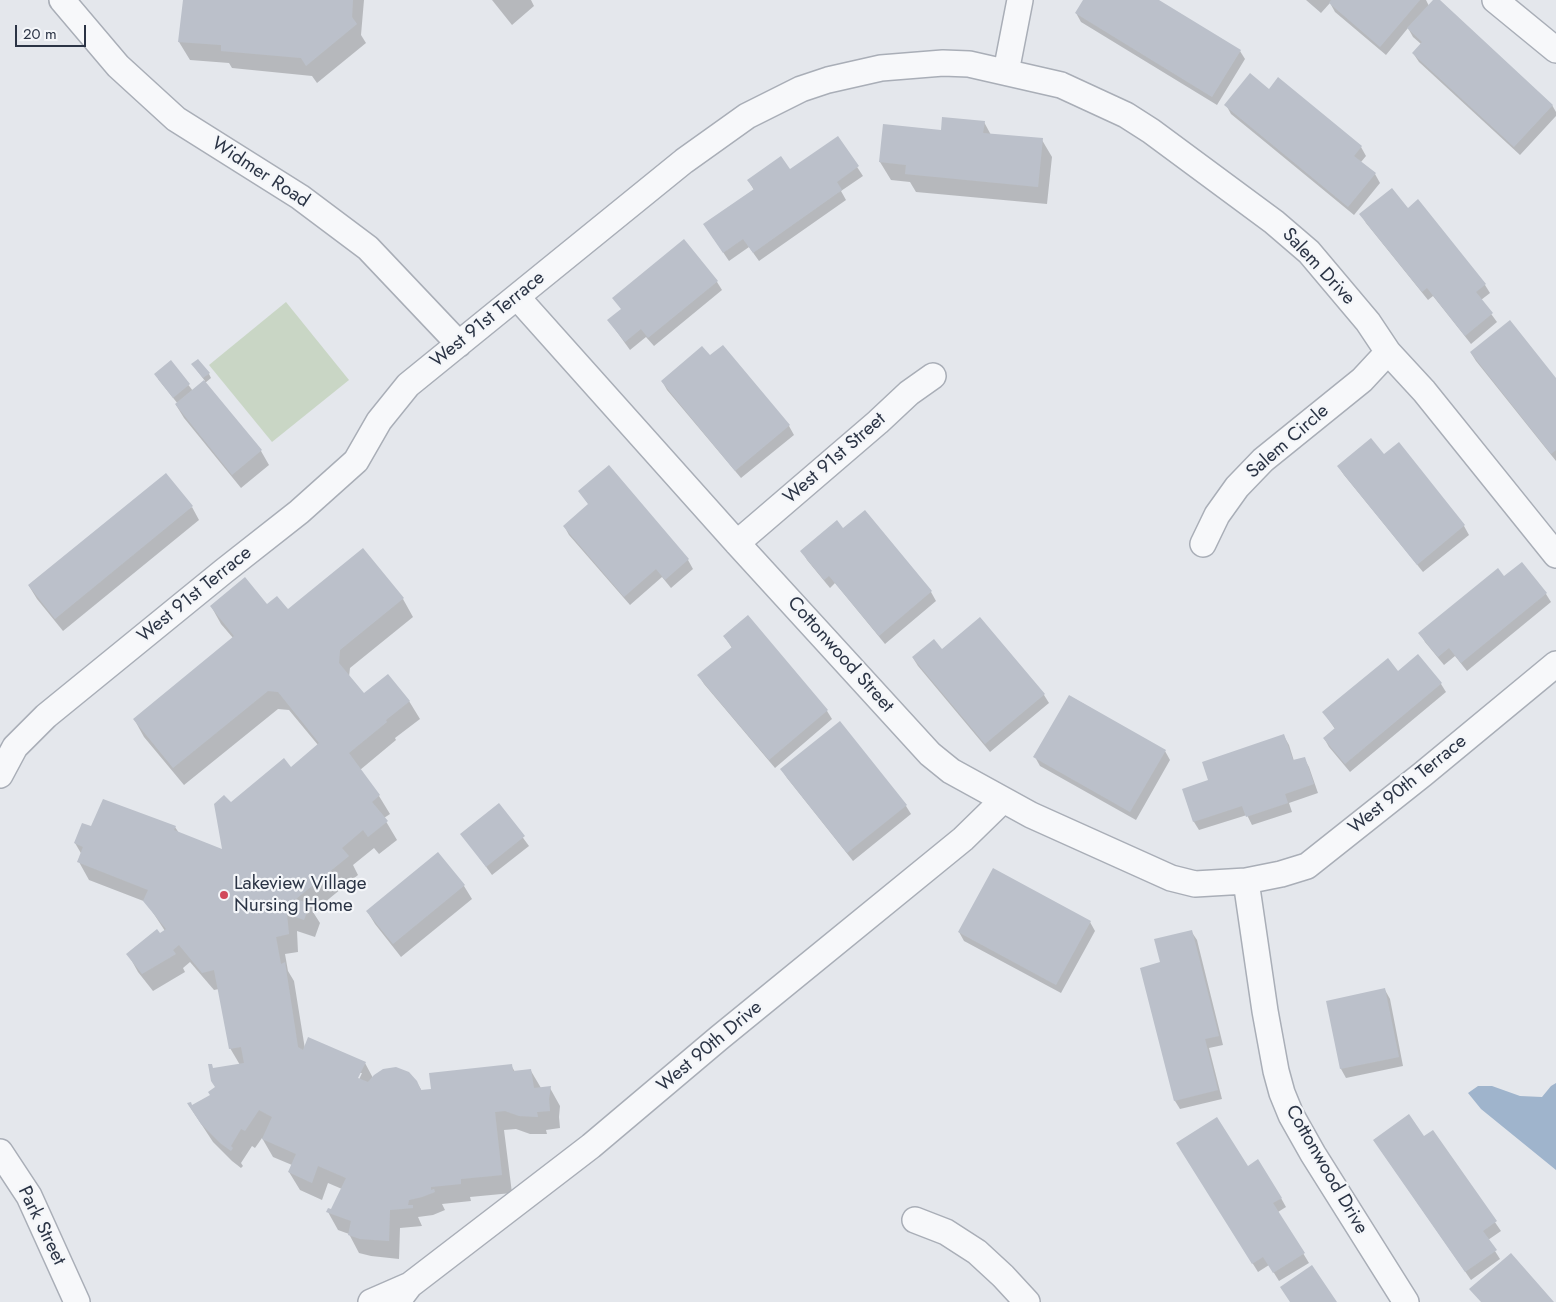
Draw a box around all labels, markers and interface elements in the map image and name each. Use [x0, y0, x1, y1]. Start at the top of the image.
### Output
scale bar [18, 15, 89, 47]
text: 20 m [23, 23, 57, 45]
street label: Widmer Road [207, 133, 313, 213]
street label: Salem Drive [1277, 224, 1359, 310]
street label: West 91st Terrace [426, 267, 550, 373]
street label: Salem Circle [1242, 400, 1334, 484]
street label: West 91st Street [779, 408, 891, 510]
street label: West 91st Terrace [133, 542, 257, 648]
street label: Cottonwood Street [782, 592, 898, 718]
street label: West 90th Terrace [1344, 730, 1472, 840]
place label: Lakeview Village Nursing Home [234, 873, 367, 917]
marker: Lakeview Village Nursing Home [218, 889, 230, 901]
street label: West 90th Drive [653, 997, 767, 1097]
street label: Cottonwood Drive [1280, 1102, 1372, 1238]
street label: Park Street [12, 1183, 70, 1269]

